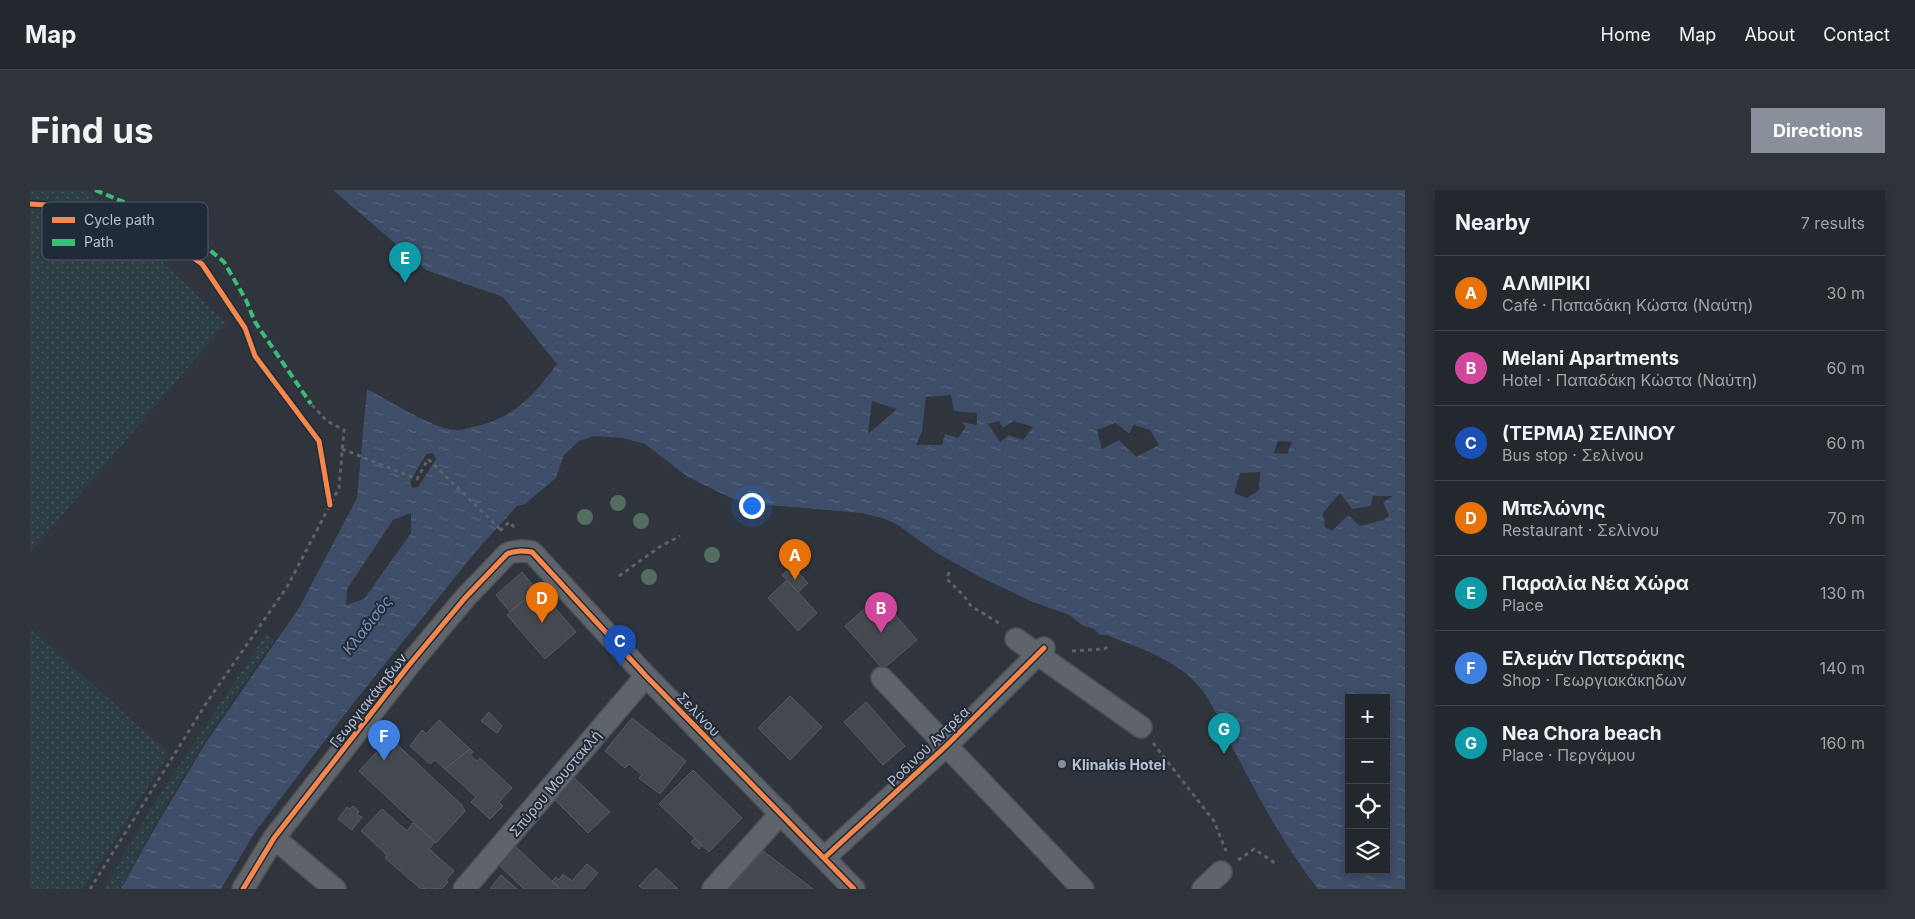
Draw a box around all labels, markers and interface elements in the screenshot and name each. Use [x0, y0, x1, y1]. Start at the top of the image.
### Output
text: Map [25, 20, 76, 49]
text: Home [1601, 24, 1651, 45]
text: Map [1679, 24, 1716, 45]
text: About [1744, 24, 1795, 45]
text: Contact [1823, 24, 1890, 45]
button: Directions [1751, 108, 1885, 153]
text: Find us [30, 109, 154, 151]
legend [42, 202, 208, 260]
text: Nearby [1455, 210, 1530, 235]
text: Cycle path [84, 211, 155, 228]
text: 7 results [1801, 213, 1865, 233]
text: Path [84, 233, 114, 250]
pin: E [389, 242, 421, 283]
text: ΑΛΜΙΡΙΚΙ [1502, 272, 1590, 295]
text: A [1465, 283, 1477, 303]
text: 30 m [1827, 283, 1865, 303]
text: Café · Παπαδάκη Κώστα (Ναύτη) [1502, 295, 1753, 315]
text: Melani Apartments [1502, 347, 1679, 370]
text: B [1466, 358, 1476, 378]
text: 60 m [1826, 358, 1865, 378]
text: Hotel · Παπαδάκη Κώστα (Ναύτη) [1502, 370, 1758, 390]
text: (ΤΕΡΜΑ) ΣΕΛΙΝΟΥ [1502, 422, 1676, 445]
text: C [1465, 433, 1477, 453]
text: 60 m [1826, 433, 1865, 453]
text: Bus stop · Σελίνου [1502, 445, 1644, 465]
your location [739, 493, 765, 519]
text: Μπελώνης [1502, 497, 1605, 520]
text: D [1465, 508, 1477, 528]
text: 70 m [1828, 508, 1865, 528]
text: Restaurant · Σελίνου [1502, 520, 1659, 540]
pin: A [779, 539, 811, 580]
text: Παραλία Νέα Χώρα [1502, 572, 1689, 595]
pin: D [526, 582, 558, 623]
text: E [1466, 583, 1476, 603]
text: 130 m [1820, 583, 1865, 603]
water label: Κλαδισός [338, 592, 396, 658]
pin: B [865, 592, 897, 633]
text: Place [1502, 595, 1544, 615]
pin: C [604, 625, 636, 666]
text: Ελεμάν Πατεράκης [1502, 647, 1685, 670]
street label: Γεωργιακάκηδων [326, 649, 410, 751]
text: F [1466, 658, 1476, 678]
text: 140 m [1820, 658, 1865, 678]
text: Shop · Γεωργιακάκηδων [1502, 670, 1687, 690]
street label: Σελίνου [674, 688, 724, 740]
map controls [1345, 694, 1390, 874]
button: + [1345, 694, 1390, 739]
street label: Ροδινού Αντρέα [884, 703, 972, 789]
pin: G [1208, 713, 1240, 754]
pin: F [368, 720, 400, 761]
text: Nea Chora beach [1502, 722, 1662, 745]
street label: Σπύρου Μουστακλή [506, 726, 604, 840]
text: G [1465, 733, 1477, 753]
text: 160 m [1820, 733, 1865, 753]
button: − [1345, 739, 1390, 784]
text: Place · Περγάμου [1502, 745, 1635, 765]
place label: Klinakis Hotel [1072, 756, 1166, 773]
marker: Klinakis Hotel [1056, 758, 1068, 770]
button: locate [1345, 784, 1390, 829]
button: layers [1345, 829, 1390, 874]

